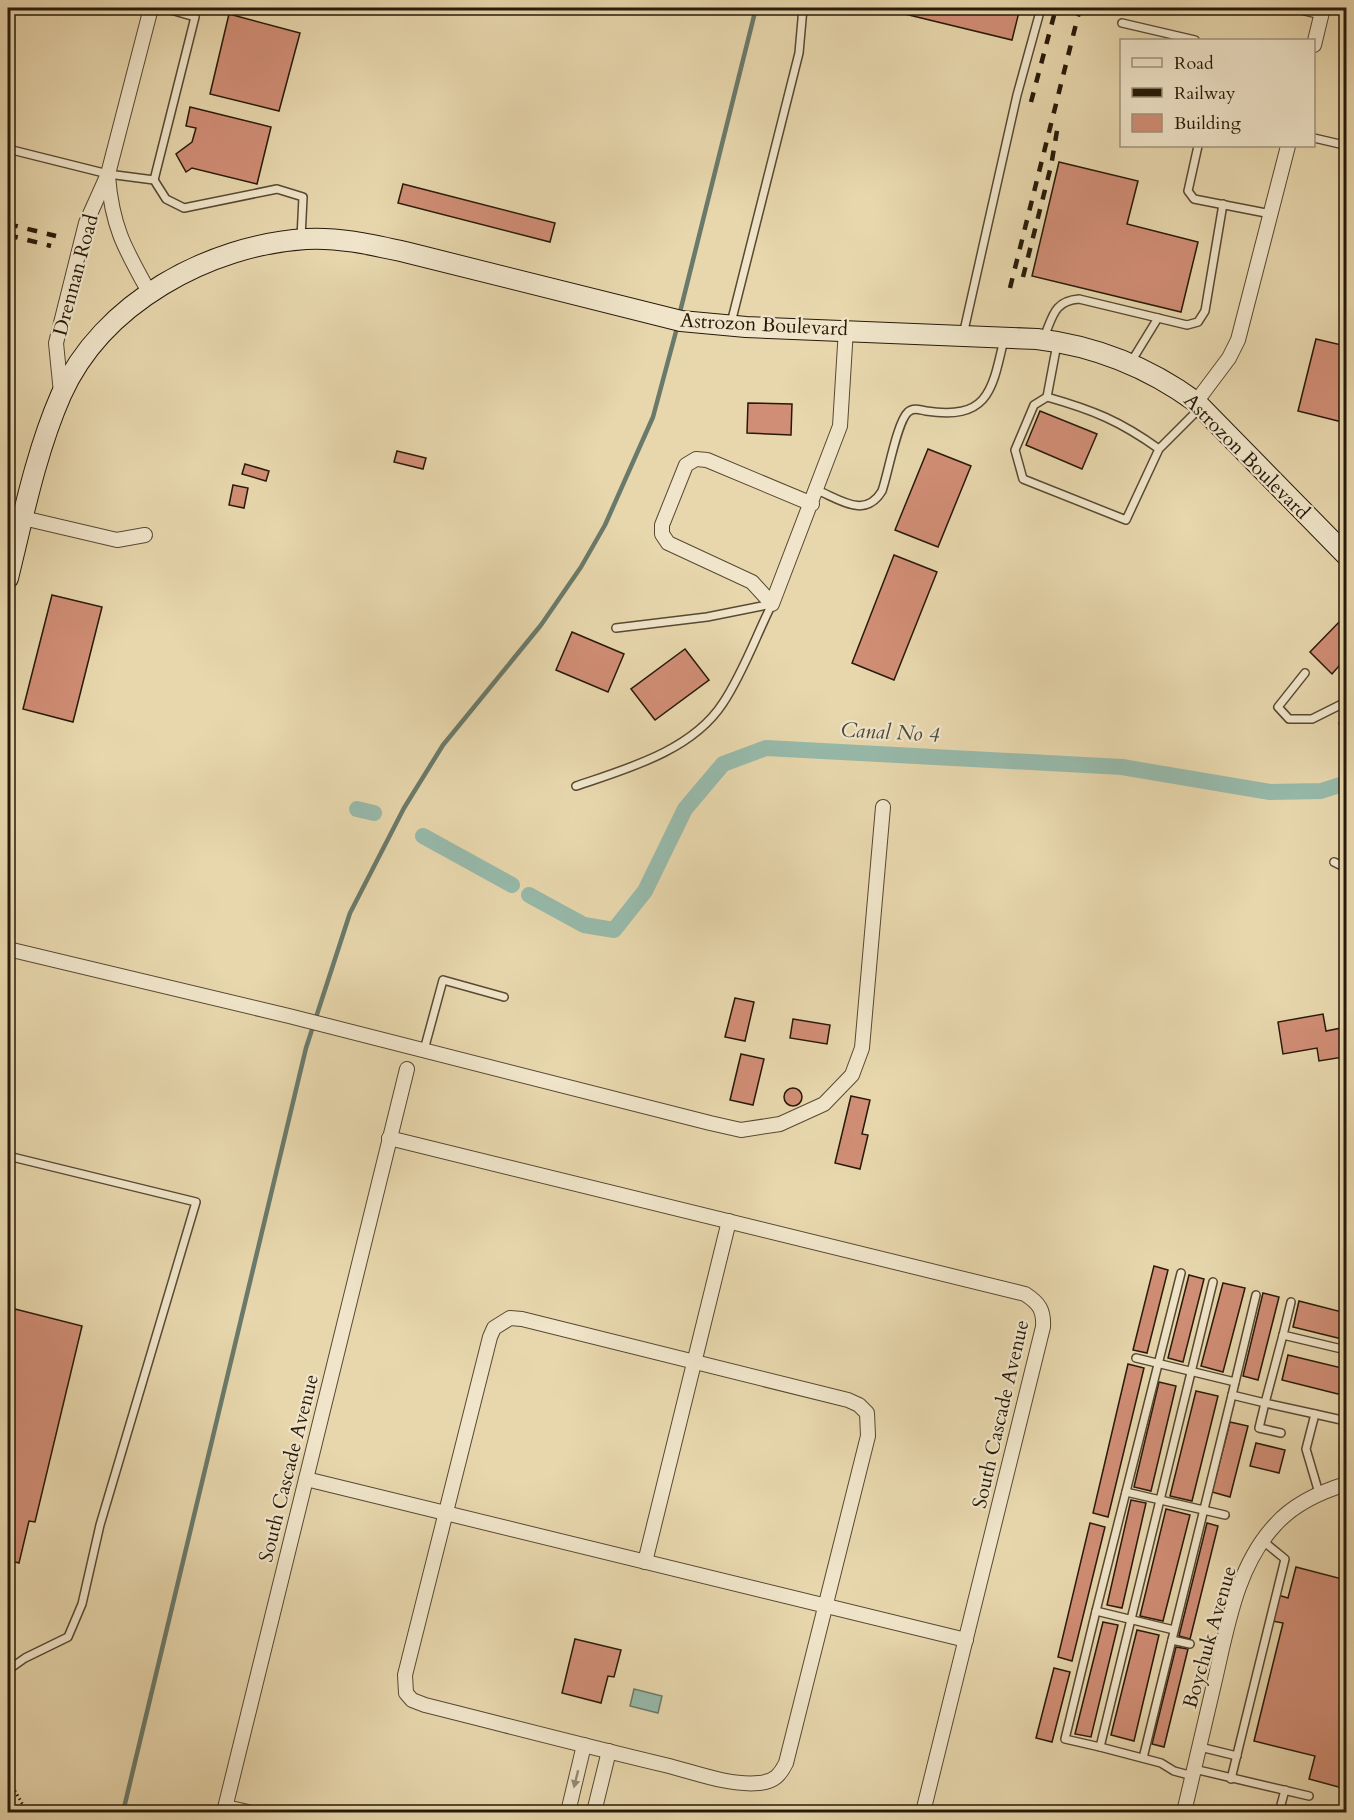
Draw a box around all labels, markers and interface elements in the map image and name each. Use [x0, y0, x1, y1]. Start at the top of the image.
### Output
legend [1120, 39, 1315, 147]
text: Road [1174, 51, 1214, 76]
text: Railway [1174, 81, 1236, 106]
text: Building [1174, 111, 1242, 136]
street label: Drennan Road [46, 211, 105, 339]
street label: Astrozon Boulevard [679, 307, 849, 342]
street label: Astrozon Boulevard [1178, 387, 1316, 526]
water label: Canal No 4 [840, 715, 940, 750]
street label: South Cascade Avenue [966, 1317, 1035, 1511]
street label: South Cascade Avenue [252, 1371, 325, 1565]
street label: Boychuk Avenue [1176, 1563, 1243, 1712]
one-way arrow [571, 1769, 581, 1788]

